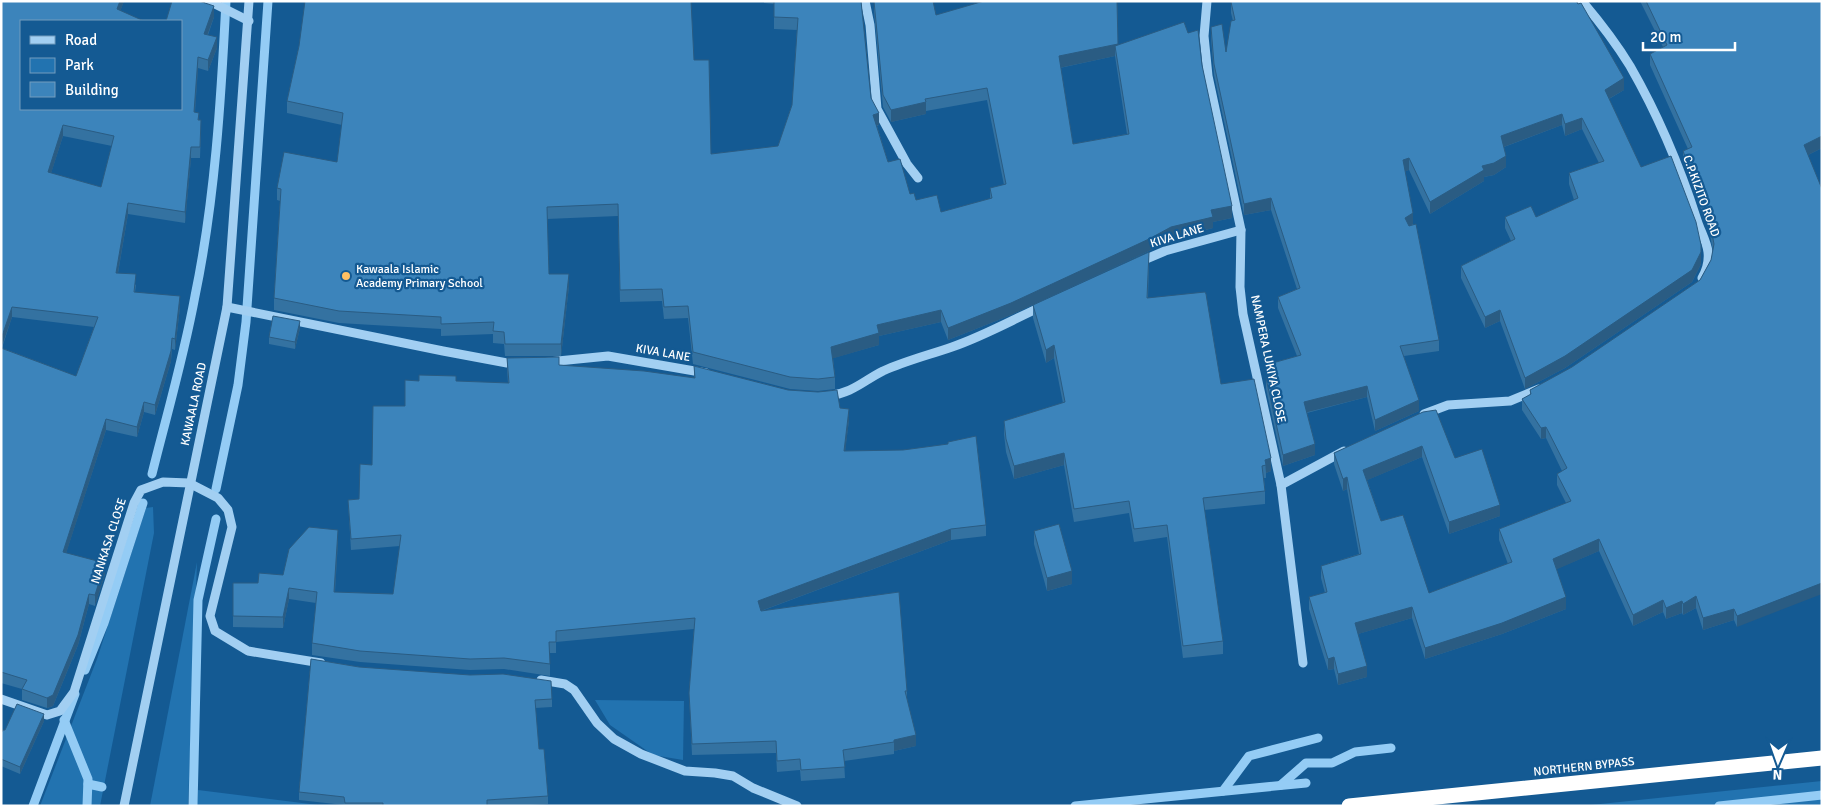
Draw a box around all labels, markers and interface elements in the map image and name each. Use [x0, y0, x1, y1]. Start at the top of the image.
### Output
legend [20, 20, 182, 110]
scale bar [1643, 20, 1736, 52]
text: 20 m [1650, 28, 1681, 46]
text: Road [65, 31, 97, 49]
text: Park [65, 56, 94, 74]
text: Building [65, 81, 119, 99]
street label: C.P.KIZITO ROAD [1679, 153, 1723, 239]
street label: KIVA LANE [1148, 221, 1206, 251]
place label: Kawaala Islamic Academy Primary School [356, 262, 483, 291]
marker: Kawaala Islamic Academy Primary School [340, 270, 352, 282]
street label: NAMPERA LUKIYA CLOSE [1247, 294, 1289, 425]
street label: KIVA LANE [634, 341, 692, 365]
street label: KAWAALA ROAD [178, 361, 210, 447]
street label: NANKASA CLOSE [88, 496, 130, 586]
north arrow [1753, 737, 1803, 787]
street label: NORTHERN BYPASS [1533, 754, 1636, 780]
text: N [1772, 766, 1783, 783]

